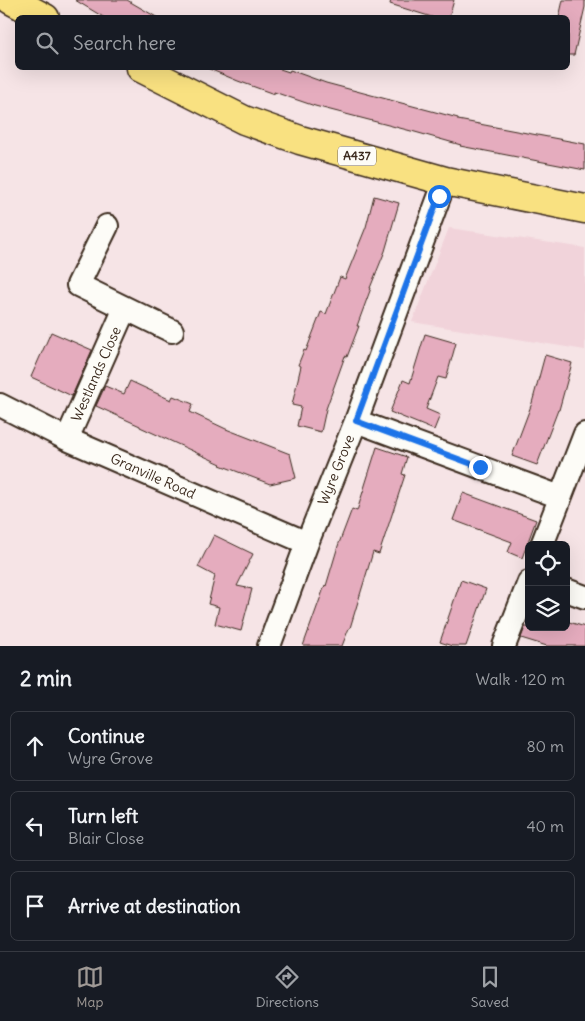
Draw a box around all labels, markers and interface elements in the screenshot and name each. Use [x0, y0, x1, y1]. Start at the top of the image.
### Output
search box [15, 15, 570, 70]
icon: search [33, 29, 61, 57]
text: Search here [73, 31, 176, 55]
road number: A437 [338, 146, 376, 166]
route start [428, 185, 451, 208]
street label: Westlands Close [67, 324, 125, 424]
street label: Wyre Grove [314, 432, 358, 508]
street label: Granville Road [108, 449, 198, 503]
route end [469, 456, 492, 479]
map controls [525, 541, 570, 631]
button: locate [525, 541, 570, 586]
button: layers [525, 586, 570, 631]
text: 2 min [20, 665, 72, 692]
text: Walk · 120 m [475, 669, 565, 689]
text: Continue [68, 724, 145, 748]
icon: ahead [21, 732, 49, 760]
text: 80 m [526, 736, 564, 756]
text: Wyre Grove [68, 748, 153, 768]
text: Turn left [68, 804, 138, 828]
icon: left [21, 812, 49, 840]
text: 40 m [526, 816, 564, 836]
text: Blair Close [68, 828, 144, 848]
icon: arrive [21, 892, 49, 920]
text: Arrive at destination [68, 894, 241, 918]
tab: Map [76, 963, 104, 1011]
tab: Directions [256, 963, 319, 1011]
tab: Saved [471, 963, 509, 1011]

